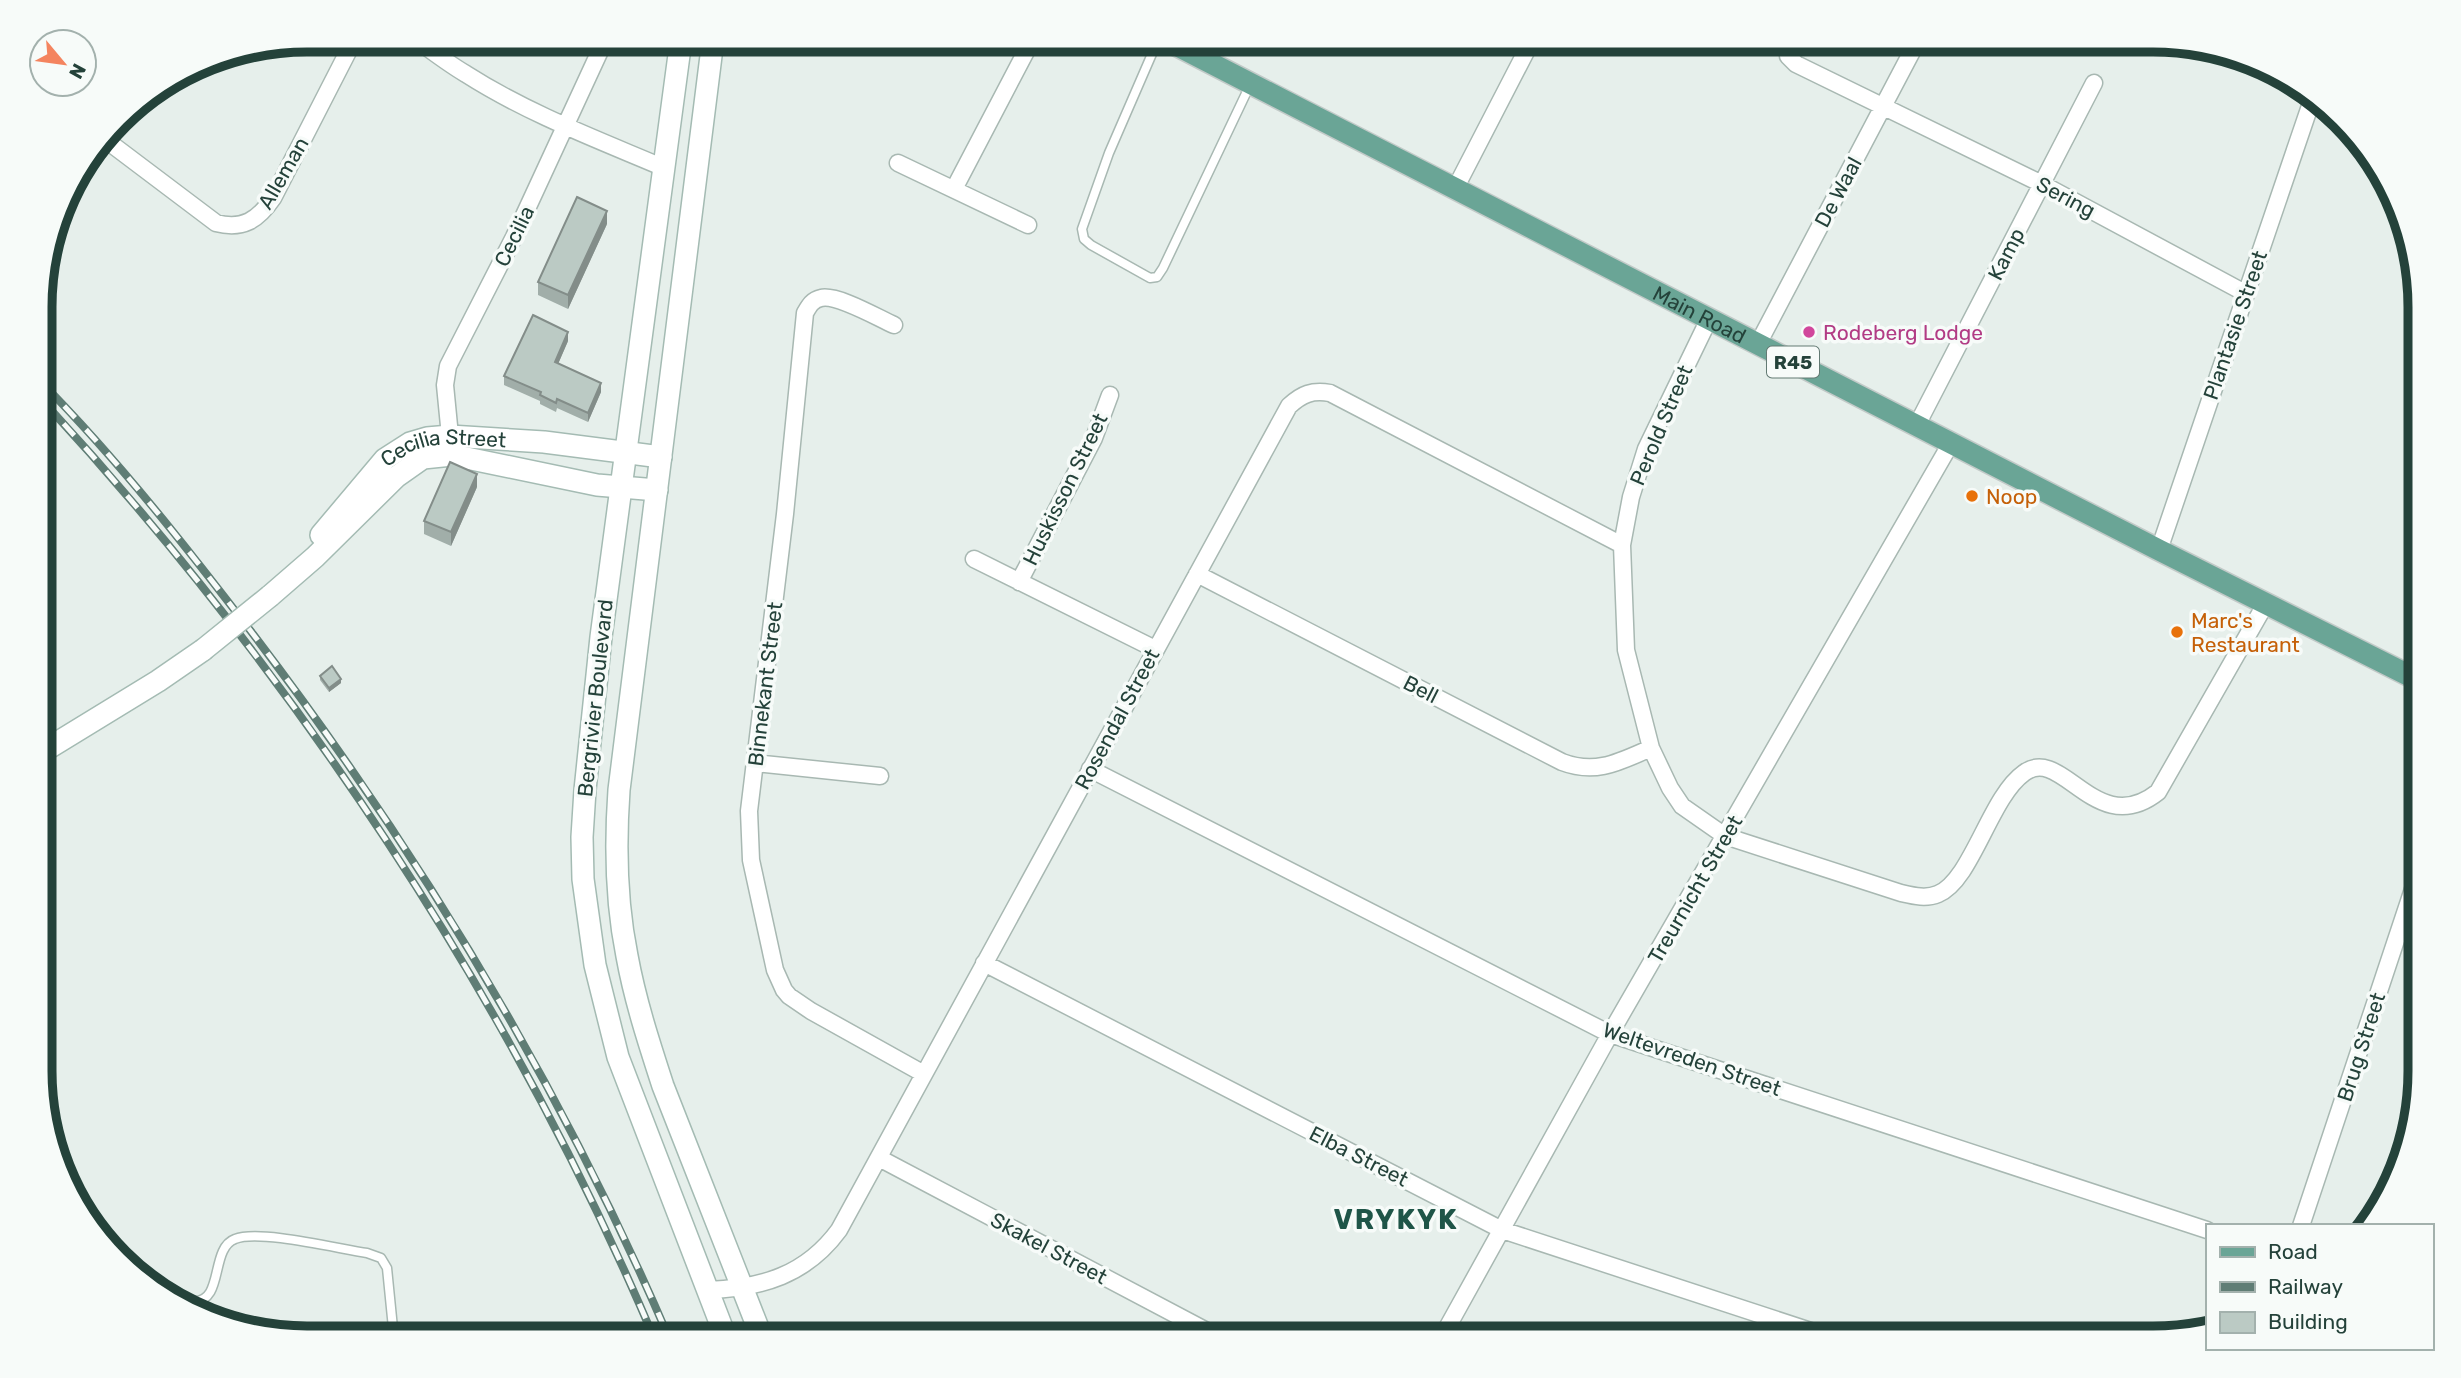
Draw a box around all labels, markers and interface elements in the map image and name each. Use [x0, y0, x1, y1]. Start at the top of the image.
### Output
north arrow [28, 28, 98, 98]
text: N [64, 59, 91, 83]
street label: Alleman [252, 133, 314, 213]
street label: De Waal [1809, 153, 1867, 231]
street label: Sering [2032, 171, 2100, 223]
street label: Cecilia [489, 202, 539, 270]
street label: Kamp [1982, 224, 2030, 284]
street label: Plantasie Street [2198, 247, 2272, 403]
street label: Main Road [1649, 280, 1750, 348]
place label: Rodeberg Lodge [1823, 320, 1983, 345]
marker: Rodeberg Lodge [1801, 324, 1817, 340]
road number: R45 [1767, 346, 1819, 378]
street label: Perold Street [1624, 361, 1698, 489]
street label: Huskisson Street [1017, 409, 1113, 569]
street label: Cecilia Street [375, 423, 507, 471]
place label: Noop [1986, 484, 2037, 509]
marker: Noop [1964, 488, 1980, 504]
street label: Bergrivier Boulevard [572, 598, 618, 798]
street label: Binnekant Street [743, 600, 787, 768]
place label: Marc's Restaurant [2191, 608, 2300, 657]
marker: Marc's Restaurant [2169, 624, 2185, 640]
street label: Rosendal Street [1069, 644, 1165, 794]
street label: Bell [1399, 670, 1443, 708]
street label: Treurnicht Street [1642, 811, 1748, 967]
street label: Brug Street [2332, 989, 2390, 1105]
street label: Weltevreden Street [1600, 1017, 1784, 1101]
street label: Elba Street [1305, 1120, 1413, 1192]
district label: VRYKYK [1333, 1203, 1459, 1236]
street label: Skakel Street [986, 1207, 1112, 1289]
legend [2206, 1224, 2433, 1350]
text: Road [2268, 1239, 2318, 1264]
text: Railway [2268, 1274, 2343, 1299]
text: Building [2268, 1309, 2348, 1334]

